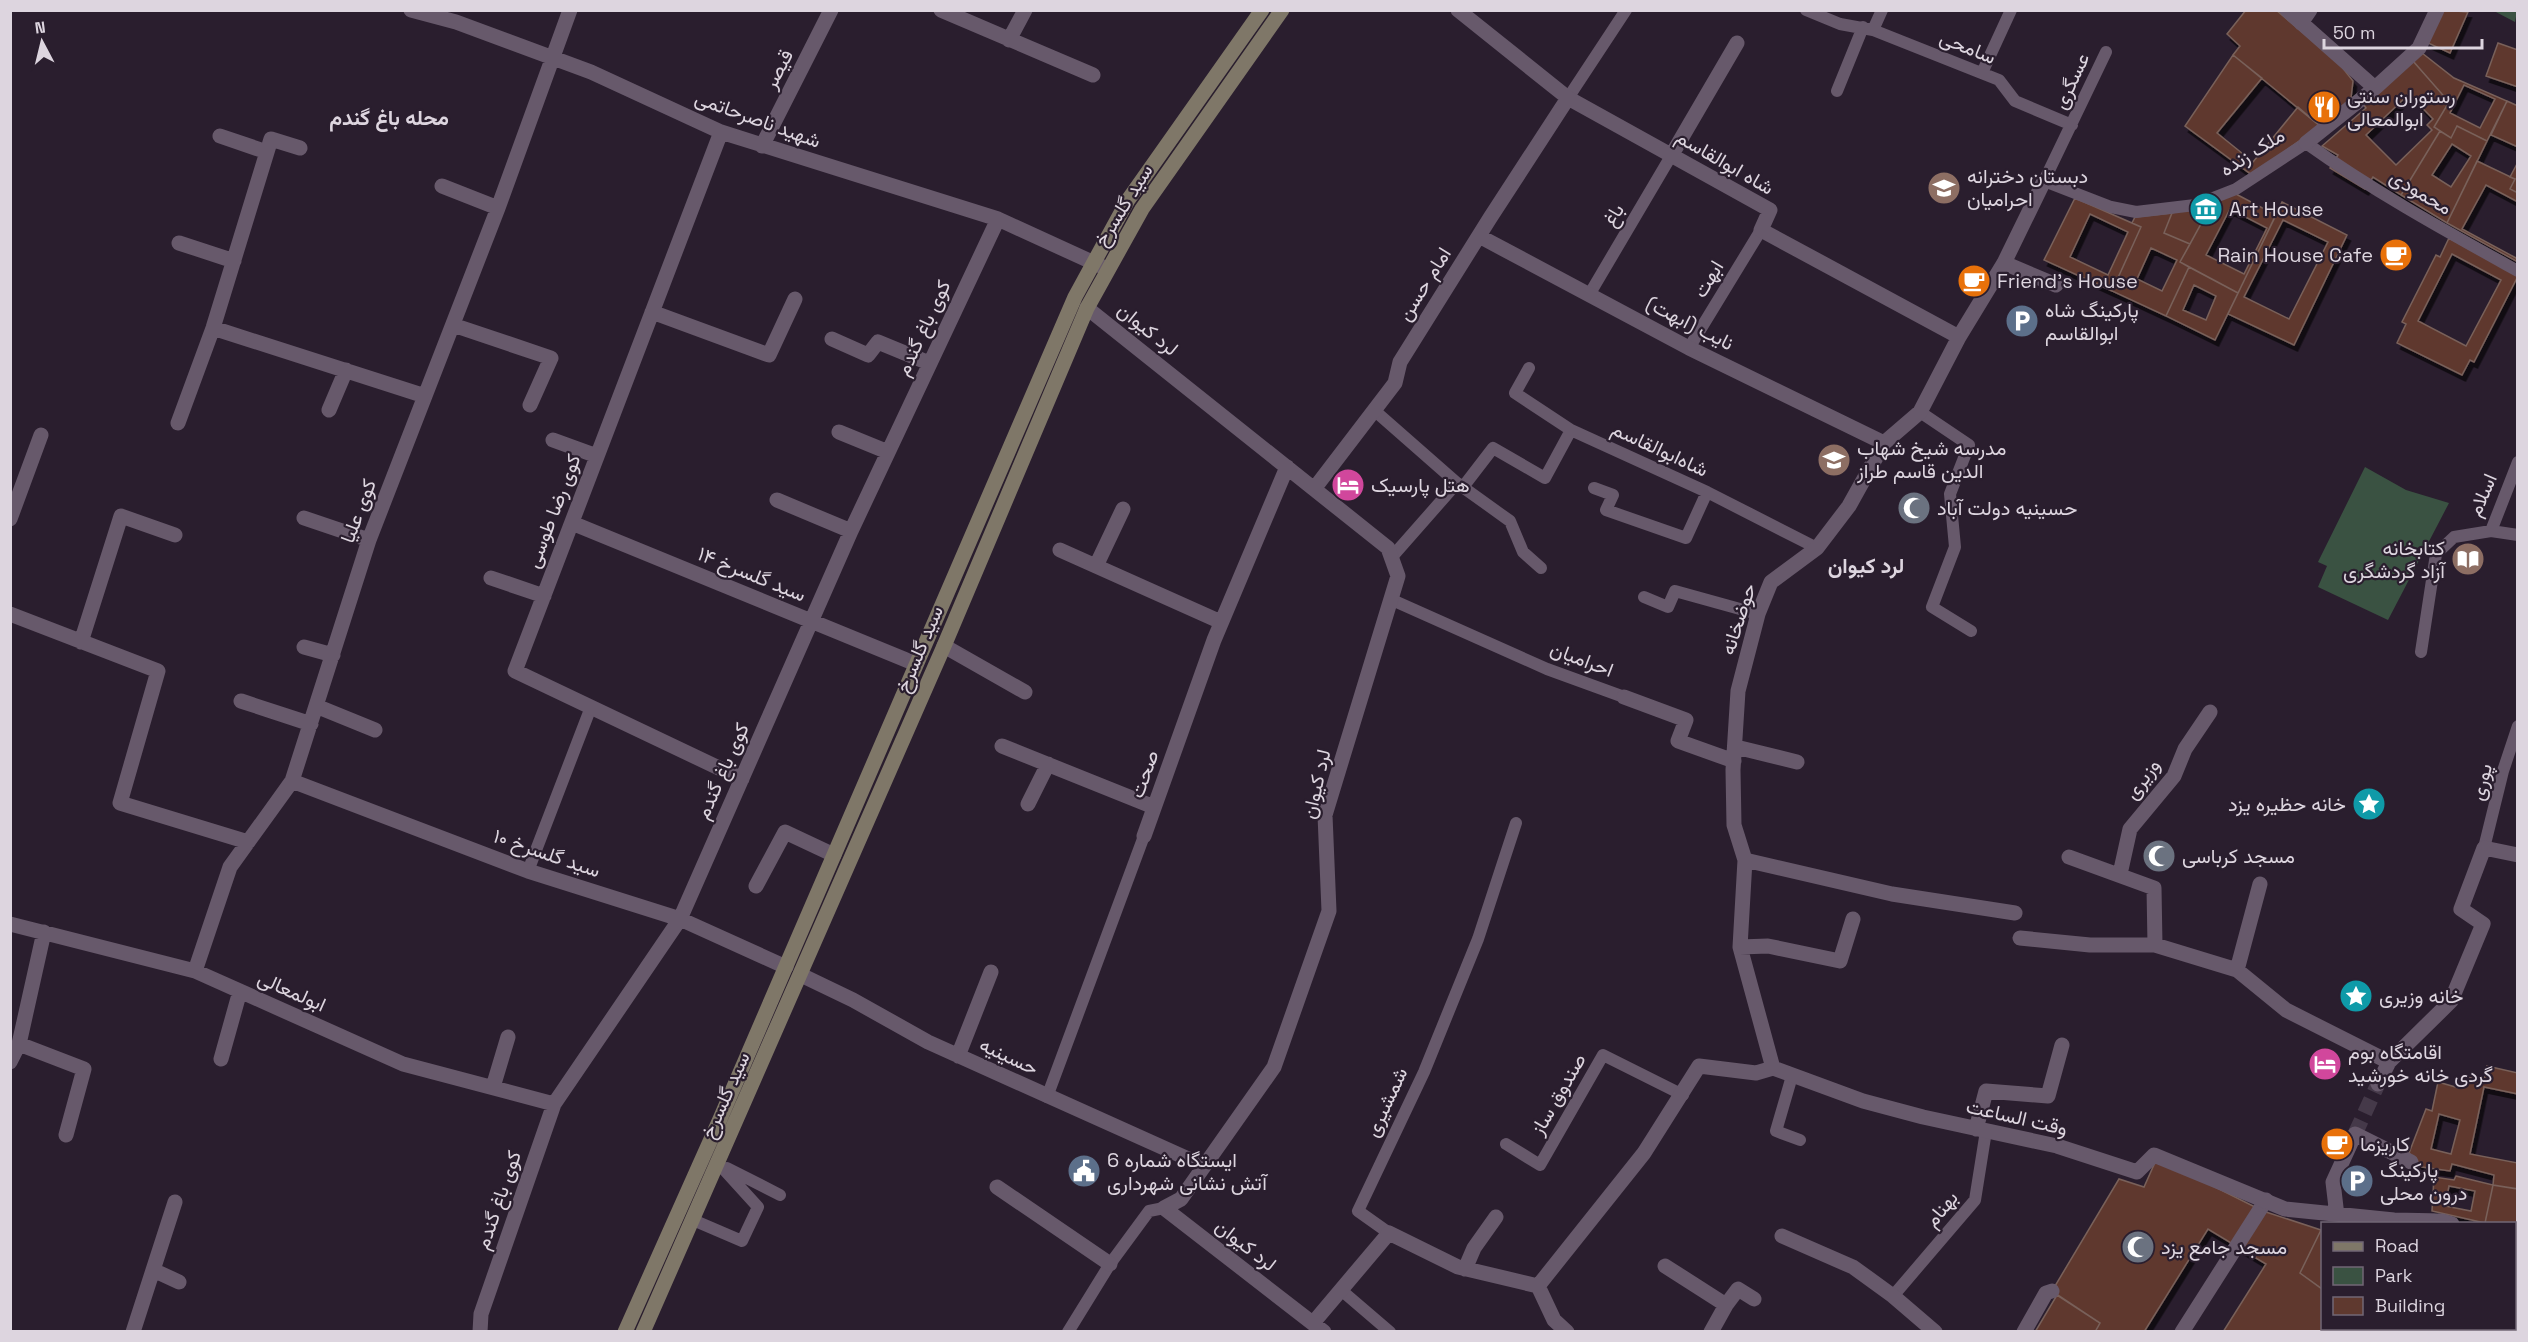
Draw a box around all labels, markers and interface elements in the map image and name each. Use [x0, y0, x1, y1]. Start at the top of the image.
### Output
north arrow [12, 12, 72, 72]
scale bar [2324, 12, 2482, 50]
text: N [34, 17, 47, 39]
text: 50 m [2333, 21, 2375, 44]
street label: سامحی [1936, 24, 2000, 70]
street label: قیصر [757, 45, 799, 94]
street label: عسگری [2047, 49, 2095, 113]
place label: رستوران سنتی ابوالمعالی [2347, 83, 2456, 132]
street label: شهید ناصرحاتمی [691, 84, 825, 154]
restaurant icon: رستوران سنتی ابوالمعالی [2306, 89, 2342, 125]
district label: محله باغ گندم [329, 104, 449, 132]
street label: ملک زنده [2215, 122, 2289, 182]
street label: شاه ابوالقاسم [1671, 124, 1779, 200]
street label: سید گلسرخ [1088, 159, 1159, 251]
place label: دبستان دخترانه احرامیان [1967, 163, 2088, 212]
street label: محمودی [2385, 163, 2457, 221]
school or university icon: دبستان دخترانه احرامیان [1926, 170, 1962, 206]
museum icon: Art House [2188, 191, 2224, 227]
place label: Art House [2229, 196, 2324, 222]
street label: باغ [1596, 199, 1631, 232]
cafe icon: Rain House Cafe [2378, 237, 2414, 273]
street label: امام حسن [1391, 242, 1457, 326]
place label: Rain House Cafe [2217, 242, 2373, 268]
street label: ابهت [1687, 256, 1729, 302]
cafe icon: Friend's House [1956, 263, 1992, 299]
place label: Friend's House [1997, 268, 2138, 294]
street label: کوی باغ گندم [889, 276, 957, 381]
street label: نایب (ابهت) [1642, 290, 1738, 356]
street label: لرد کیوان [1112, 297, 1184, 361]
place label: پارکینگ شاه ابوالقاسم [2045, 297, 2139, 346]
parking icon: پارکینگ شاه ابوالقاسم [2004, 303, 2040, 339]
street label: شاه‌ابوالقاسم [1607, 415, 1713, 483]
place label: مدرسه شیخ شهاب الدین قاسم طراز [1856, 435, 2006, 484]
school or university icon: مدرسه شیخ شهاب الدین قاسم طراز [1816, 442, 1852, 478]
street label: کوی رضا طوسی [519, 450, 587, 572]
hotel icon: هتل پارسیک [1330, 467, 1366, 503]
street label: اسلام [2461, 469, 2503, 521]
place label: هتل پارسیک [1371, 472, 1470, 499]
street label: کوی علیا [334, 475, 382, 547]
mosque icon: حسینیه دولت آباد [1896, 490, 1932, 526]
place label: حسینیه دولت آباد [1937, 495, 2077, 521]
place label: کتابخانه آزاد گردشگری [2343, 535, 2446, 584]
street label: سید گلسرخ ۱۴ [694, 541, 810, 608]
library icon: کتابخانه آزاد گردشگری [2450, 541, 2486, 577]
district label: لرد کیوان [1828, 552, 1904, 579]
street label: حوضخانه [1714, 580, 1762, 658]
street label: سید گلسرخ [889, 602, 950, 697]
street label: احرامیان [1547, 635, 1617, 683]
street label: کوی باغ گندم [689, 719, 756, 824]
street label: صحت [1123, 747, 1165, 801]
street label: لرد کیوان [1295, 747, 1337, 821]
street label: وزیری [2118, 753, 2166, 805]
street label: پوری [2464, 761, 2499, 803]
place icon: خانه حظیره یزد [2351, 786, 2387, 822]
place label: خانه حظیره یزد [2228, 791, 2346, 817]
street label: سید گلسرخ ۱۰ [490, 823, 604, 884]
mosque icon: مسجد کرباسی [2141, 838, 2177, 874]
place label: مسجد کرباسی [2182, 843, 2295, 869]
street label: ابولمعالی [254, 964, 330, 1018]
place icon: خانه وزیری [2338, 978, 2374, 1014]
place label: خانه وزیری [2379, 983, 2463, 1009]
street label: حسینیه [975, 1031, 1043, 1081]
place label: اقامتگاه بوم گردی خانه خورشید [2348, 1039, 2493, 1088]
hotel icon: اقامتگاه بوم گردی خانه خورشید [2307, 1046, 2343, 1082]
street label: سید گلسرخ [694, 1048, 757, 1143]
street label: صندوق ساز [1524, 1049, 1592, 1140]
street label: شمشیری [1359, 1063, 1413, 1141]
street label: وقت الساعت [1964, 1093, 2070, 1141]
cafe icon: کاریزما [2319, 1126, 2355, 1162]
place label: کاریزما [2360, 1131, 2410, 1157]
street label: کوی باغ گندم [469, 1147, 528, 1253]
place label: ایستگاه شماره 6 آتش نشانی شهرداری [1107, 1147, 1268, 1196]
public building icon: ایستگاه شماره 6 آتش نشانی شهرداری [1066, 1153, 1102, 1189]
place label: پارکینگ درون محلی [2380, 1157, 2467, 1206]
parking icon: پارکینگ درون محلی [2339, 1163, 2375, 1199]
street label: بهنام [1918, 1185, 1964, 1233]
street label: لرد کیوان [1210, 1213, 1282, 1277]
legend [2321, 1222, 2516, 1330]
mosque icon: مسجد جامع یزد [2120, 1229, 2156, 1265]
place label: مسجد جامع یزد [2161, 1234, 2287, 1261]
text: Road [2375, 1234, 2419, 1257]
text: Park [2375, 1264, 2413, 1287]
text: Building [2375, 1294, 2445, 1317]

